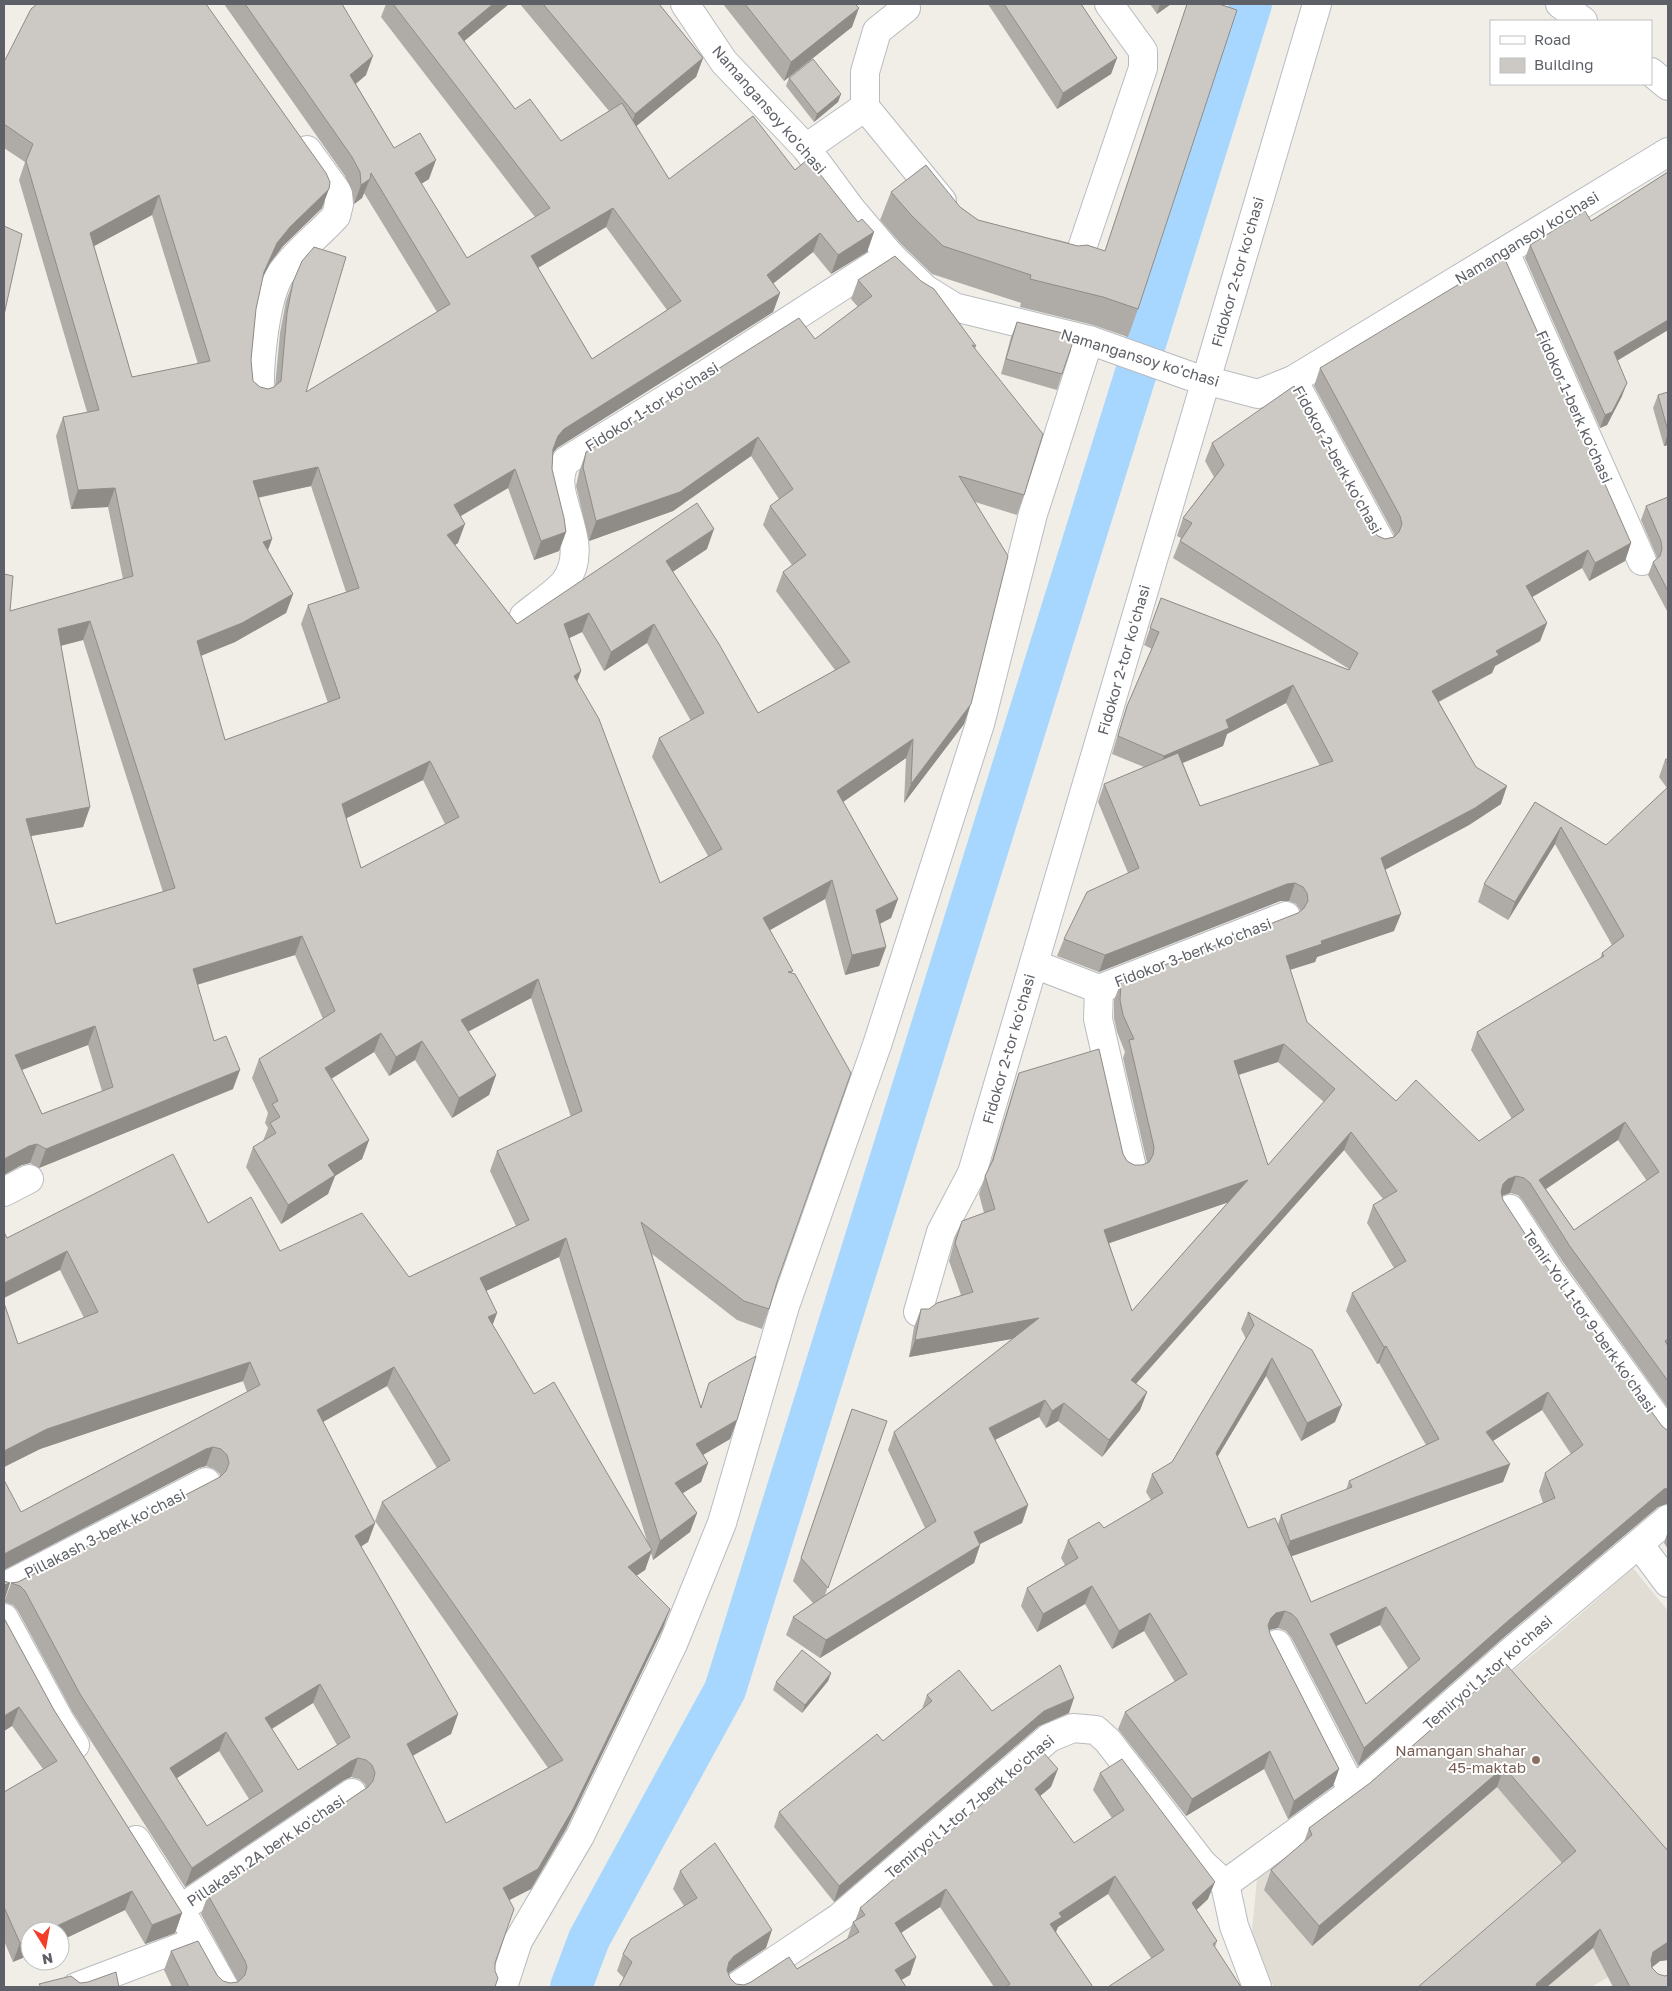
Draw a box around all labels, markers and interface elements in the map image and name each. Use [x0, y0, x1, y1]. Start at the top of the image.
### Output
legend [1490, 20, 1652, 85]
text: Road [1534, 30, 1571, 48]
street label: Namangansoy ko'chasi [709, 41, 831, 177]
text: Building [1534, 55, 1594, 73]
street label: Namangansoy ko'chasi [1451, 187, 1602, 287]
street label: Fidokor 2-tor koʻchasi [1207, 195, 1267, 349]
street label: Namangansoy ko'chasi [1059, 324, 1222, 390]
street label: Fidokor 1-berk koʻchasi [1533, 327, 1617, 486]
street label: Fidokor 1-tor koʻchasi [581, 358, 721, 455]
street label: Fidokor 2-berk koʻchasi [1290, 382, 1386, 537]
street label: Fidokor 2-tor koʻchasi [1093, 583, 1153, 737]
street label: Fidokor 3-berk koʻchasi [1112, 914, 1274, 990]
street label: Fidokor 2-tor koʻchasi [978, 972, 1038, 1126]
street label: Temir Yoʻl 1-tor 9-berk koʻchasi [1519, 1225, 1660, 1416]
street label: Pillakash 3-berk koʻchasi [21, 1485, 188, 1582]
street label: Temiryoʻl 1-tor koʻchasi [1419, 1611, 1556, 1733]
street label: Temiryoʻl 1-tor 7-berk koʻchasi [881, 1730, 1057, 1882]
place label: Namangan shahar 45-maktab [1395, 1741, 1526, 1776]
marker: Namangan shahar 45-maktab [1530, 1754, 1542, 1766]
street label: Pillakash 2A berk koʻchasi [183, 1791, 348, 1910]
north arrow [20, 1921, 70, 1971]
text: N [41, 1950, 54, 1969]

